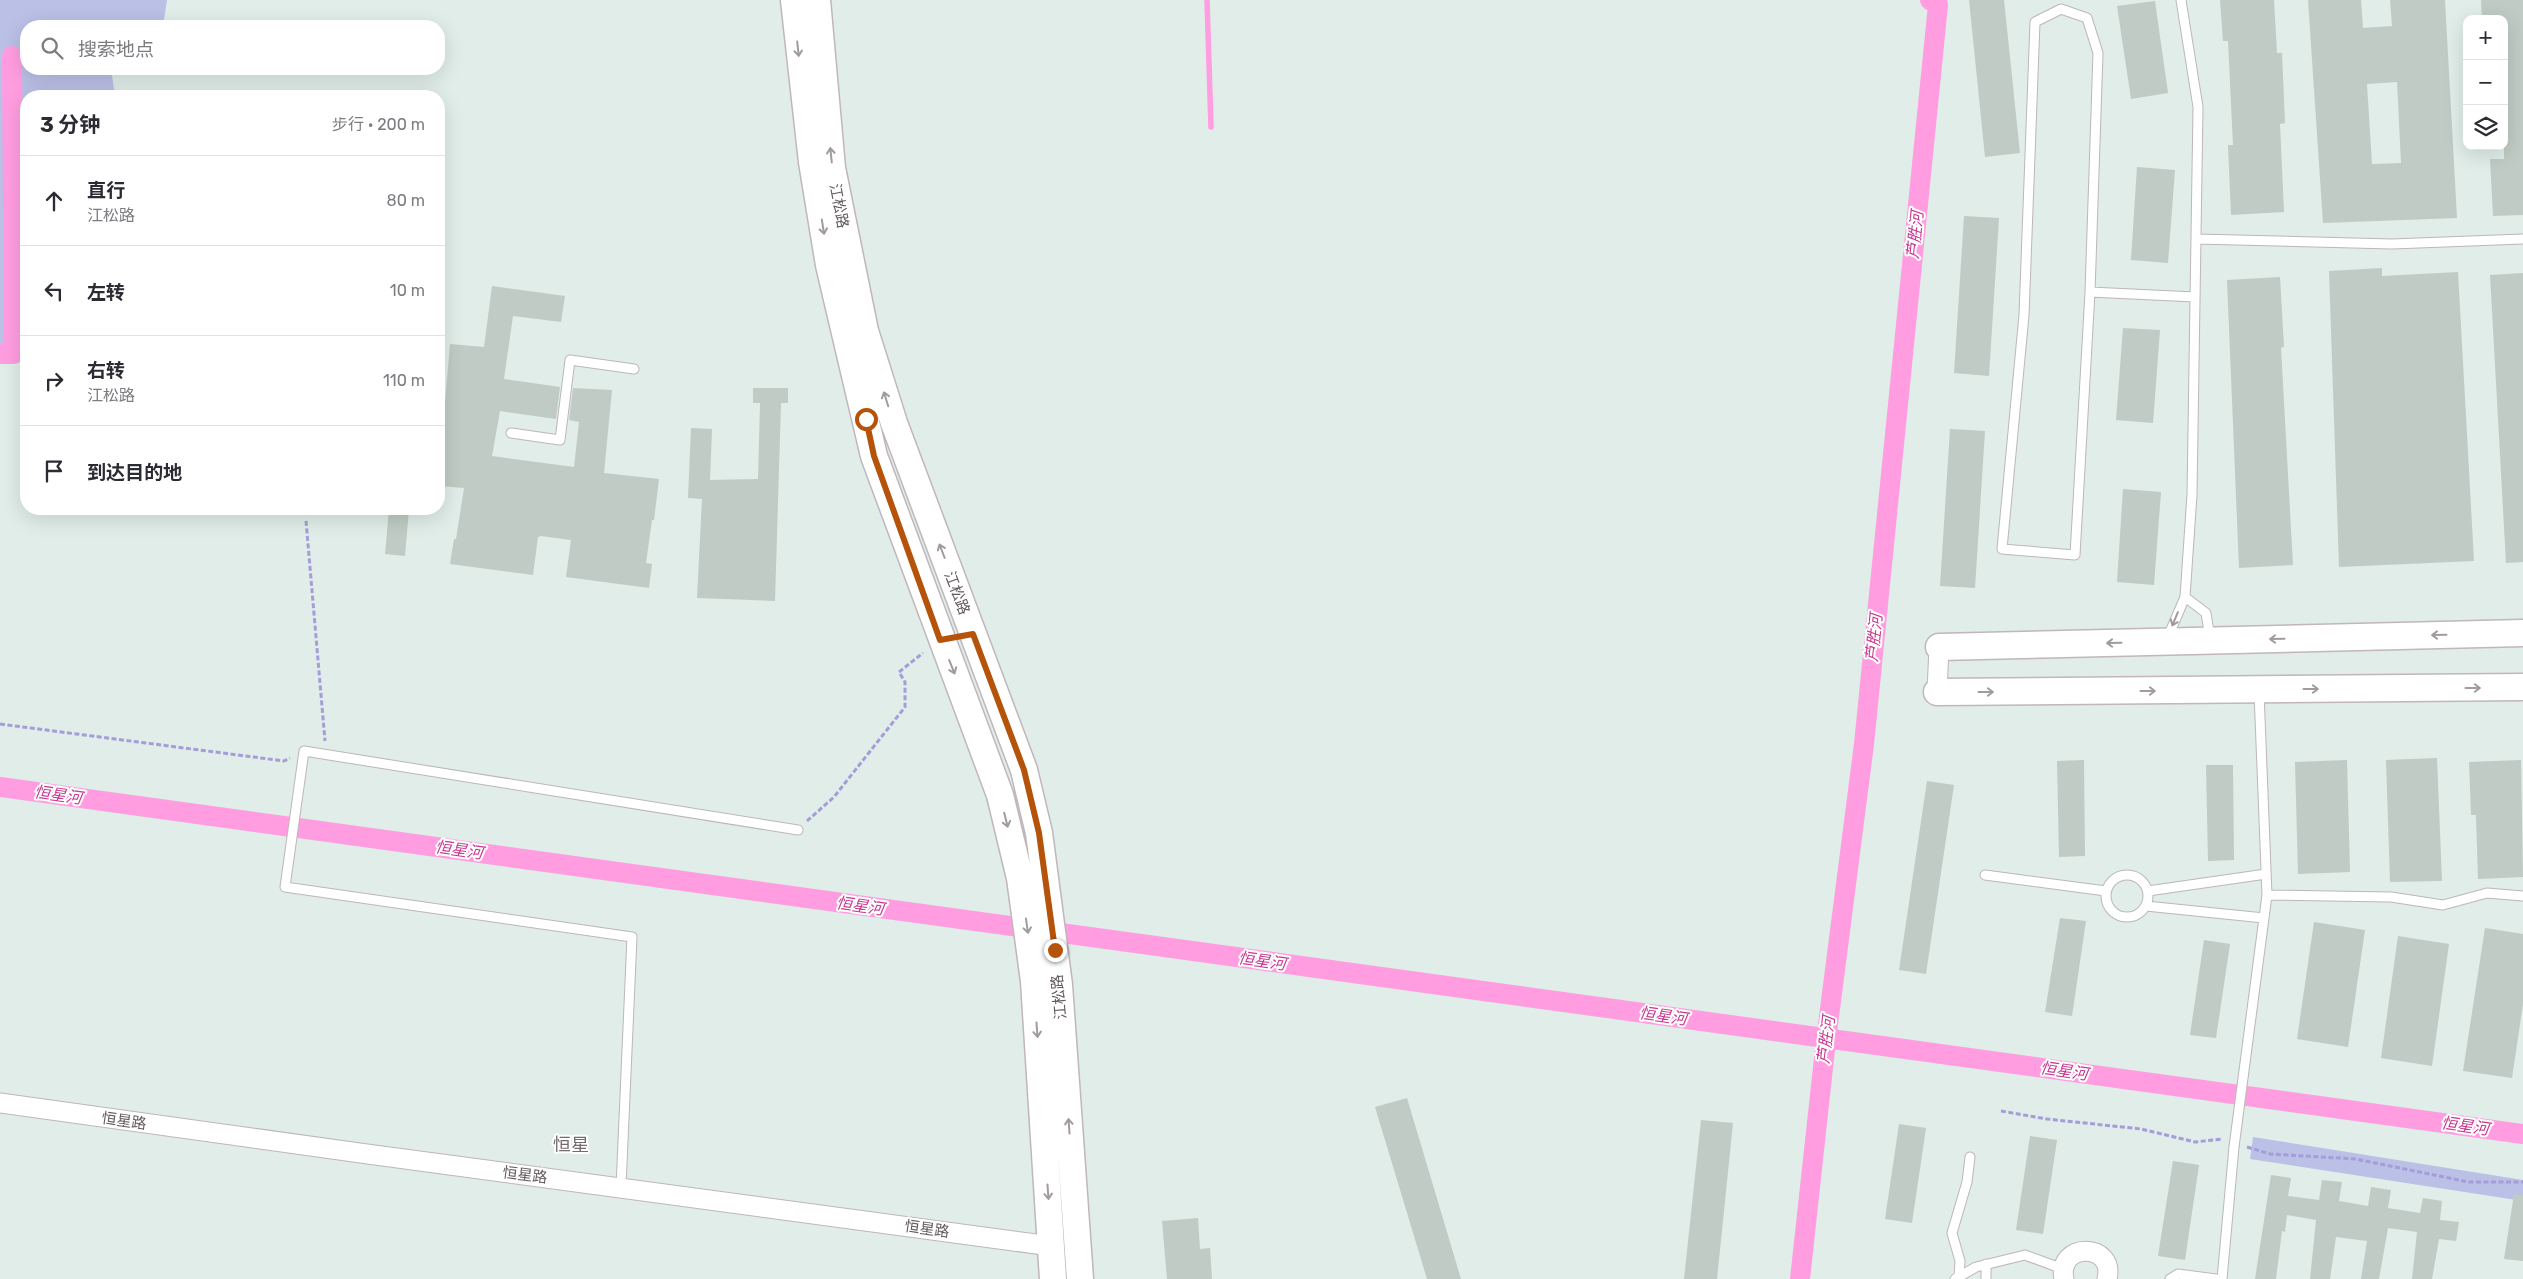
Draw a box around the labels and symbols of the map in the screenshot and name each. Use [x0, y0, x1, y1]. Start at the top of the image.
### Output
one-way arrow [793, 40, 803, 56]
one-way arrow [826, 147, 836, 163]
street label: 江松路 [826, 182, 852, 230]
water label: 芦胜河 [1903, 207, 1927, 260]
one-way arrow [818, 218, 828, 234]
one-way arrow [880, 391, 890, 407]
route start [855, 408, 878, 431]
one-way arrow [937, 544, 946, 559]
street label: 江松路 [941, 569, 973, 617]
water label: 芦胜河 [1862, 610, 1886, 663]
one-way arrow [2170, 611, 2180, 626]
one-way arrow [2432, 630, 2448, 640]
one-way arrow [2269, 634, 2286, 644]
one-way arrow [2107, 638, 2123, 648]
one-way arrow [947, 659, 957, 674]
one-way arrow [2465, 683, 2481, 693]
one-way arrow [2302, 684, 2319, 694]
one-way arrow [2140, 686, 2156, 695]
one-way arrow [1978, 687, 1994, 697]
water label: 恒星河 [33, 782, 86, 808]
one-way arrow [1002, 812, 1011, 828]
water label: 恒星河 [434, 837, 487, 863]
water label: 恒星河 [835, 893, 888, 919]
one-way arrow [1022, 918, 1032, 934]
route end [1044, 939, 1067, 962]
water label: 恒星河 [1237, 948, 1290, 974]
street label: 江松路 [1048, 974, 1070, 1020]
water label: 恒星河 [1638, 1003, 1691, 1029]
water label: 芦胜河 [1814, 1012, 1839, 1065]
one-way arrow [1033, 1021, 1042, 1037]
water label: 恒星河 [2039, 1058, 2092, 1084]
street label: 恒星路 [100, 1109, 148, 1133]
water label: 恒星河 [2440, 1113, 2493, 1139]
one-way arrow [1064, 1118, 1074, 1134]
district label: 恒星 [553, 1134, 589, 1156]
street label: 恒星路 [502, 1163, 548, 1187]
one-way arrow [1043, 1184, 1052, 1200]
street label: 恒星路 [903, 1217, 951, 1241]

